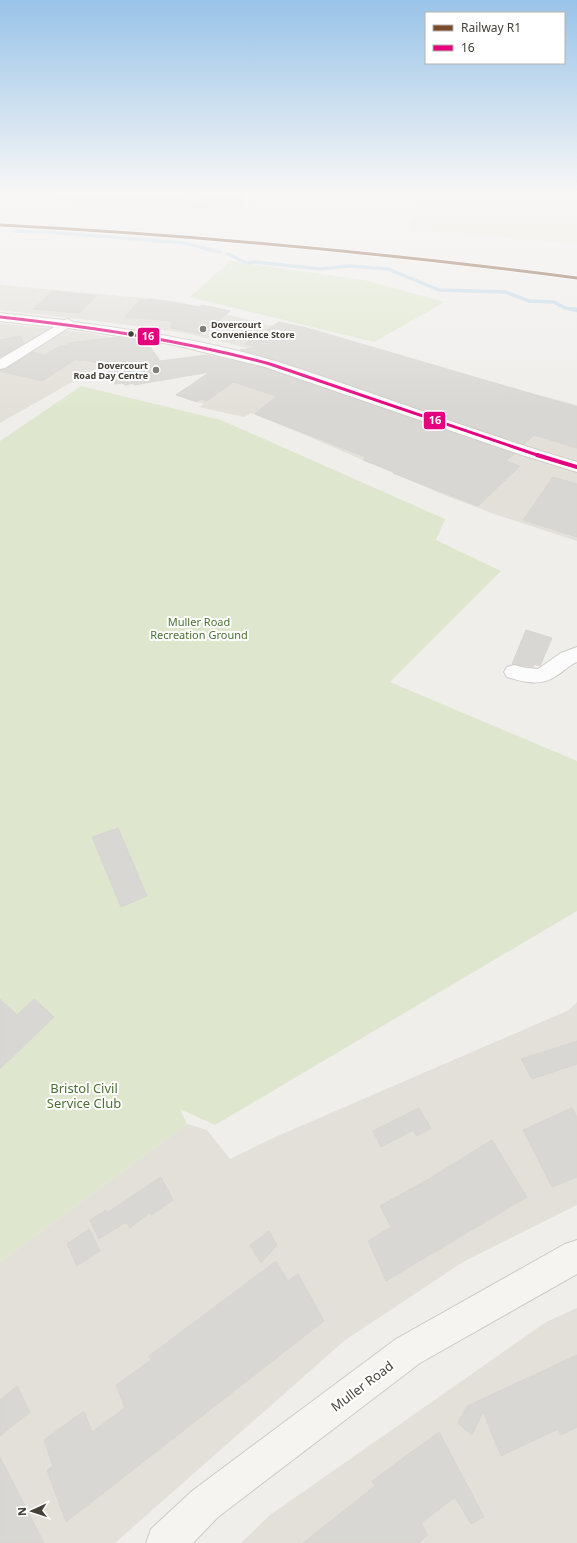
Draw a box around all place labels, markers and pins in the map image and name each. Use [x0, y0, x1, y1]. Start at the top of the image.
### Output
place label: Dovercourt Convenience Store [211, 318, 295, 341]
marker: Dovercourt Convenience Store [198, 324, 208, 334]
unlabelled marker [126, 329, 136, 339]
place label: Dovercourt Road Day Centre [73, 359, 148, 382]
marker: Dovercourt Road Day Centre [151, 365, 161, 375]

